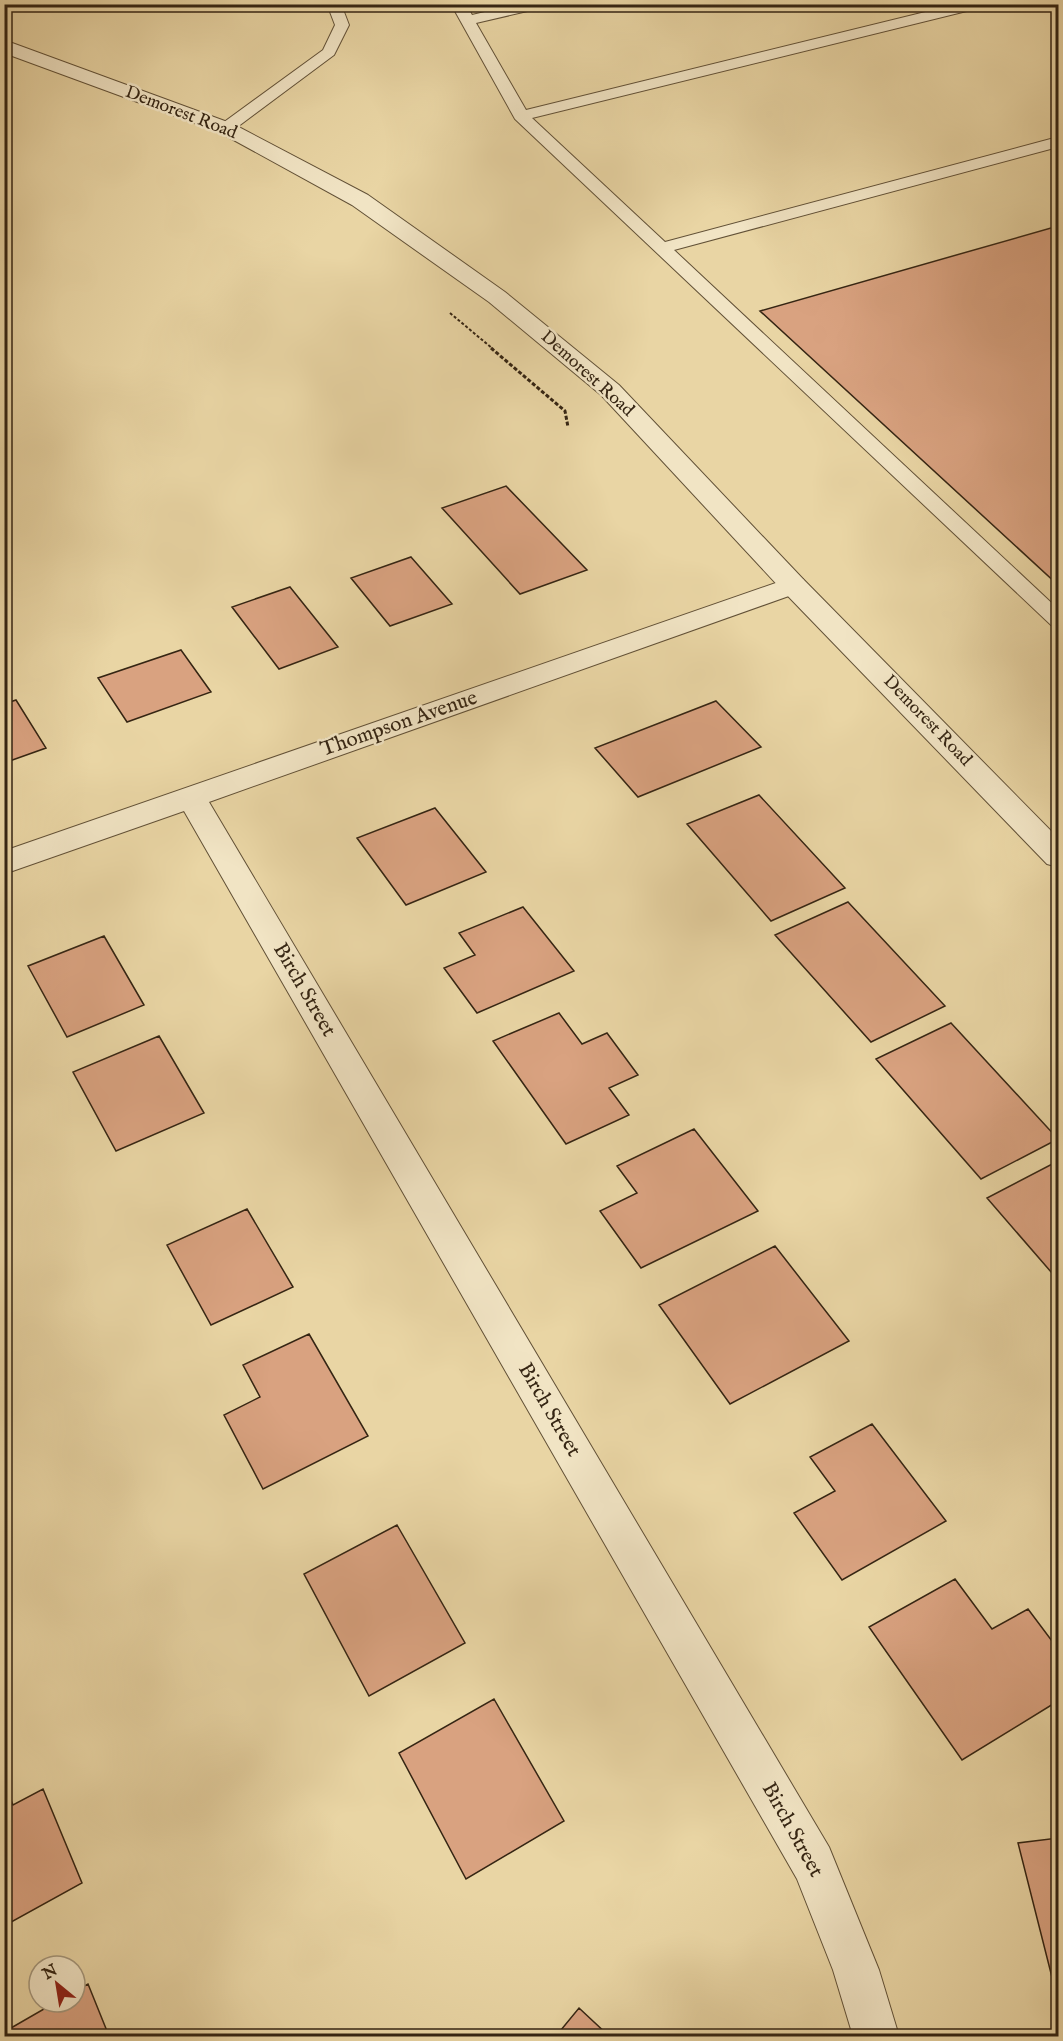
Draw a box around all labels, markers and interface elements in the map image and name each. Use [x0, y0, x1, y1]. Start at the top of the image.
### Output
street label: Demorest Road [122, 81, 241, 145]
street label: Demorest Road [535, 326, 639, 422]
street label: Demorest Road [878, 671, 977, 772]
street label: Thompson Avenue [317, 684, 481, 763]
street label: Birch Street [266, 938, 342, 1042]
street label: Birch Street [511, 1358, 587, 1462]
street label: Birch Street [755, 1778, 829, 1882]
north arrow [27, 1954, 87, 2014]
text: N [39, 1961, 62, 1985]

